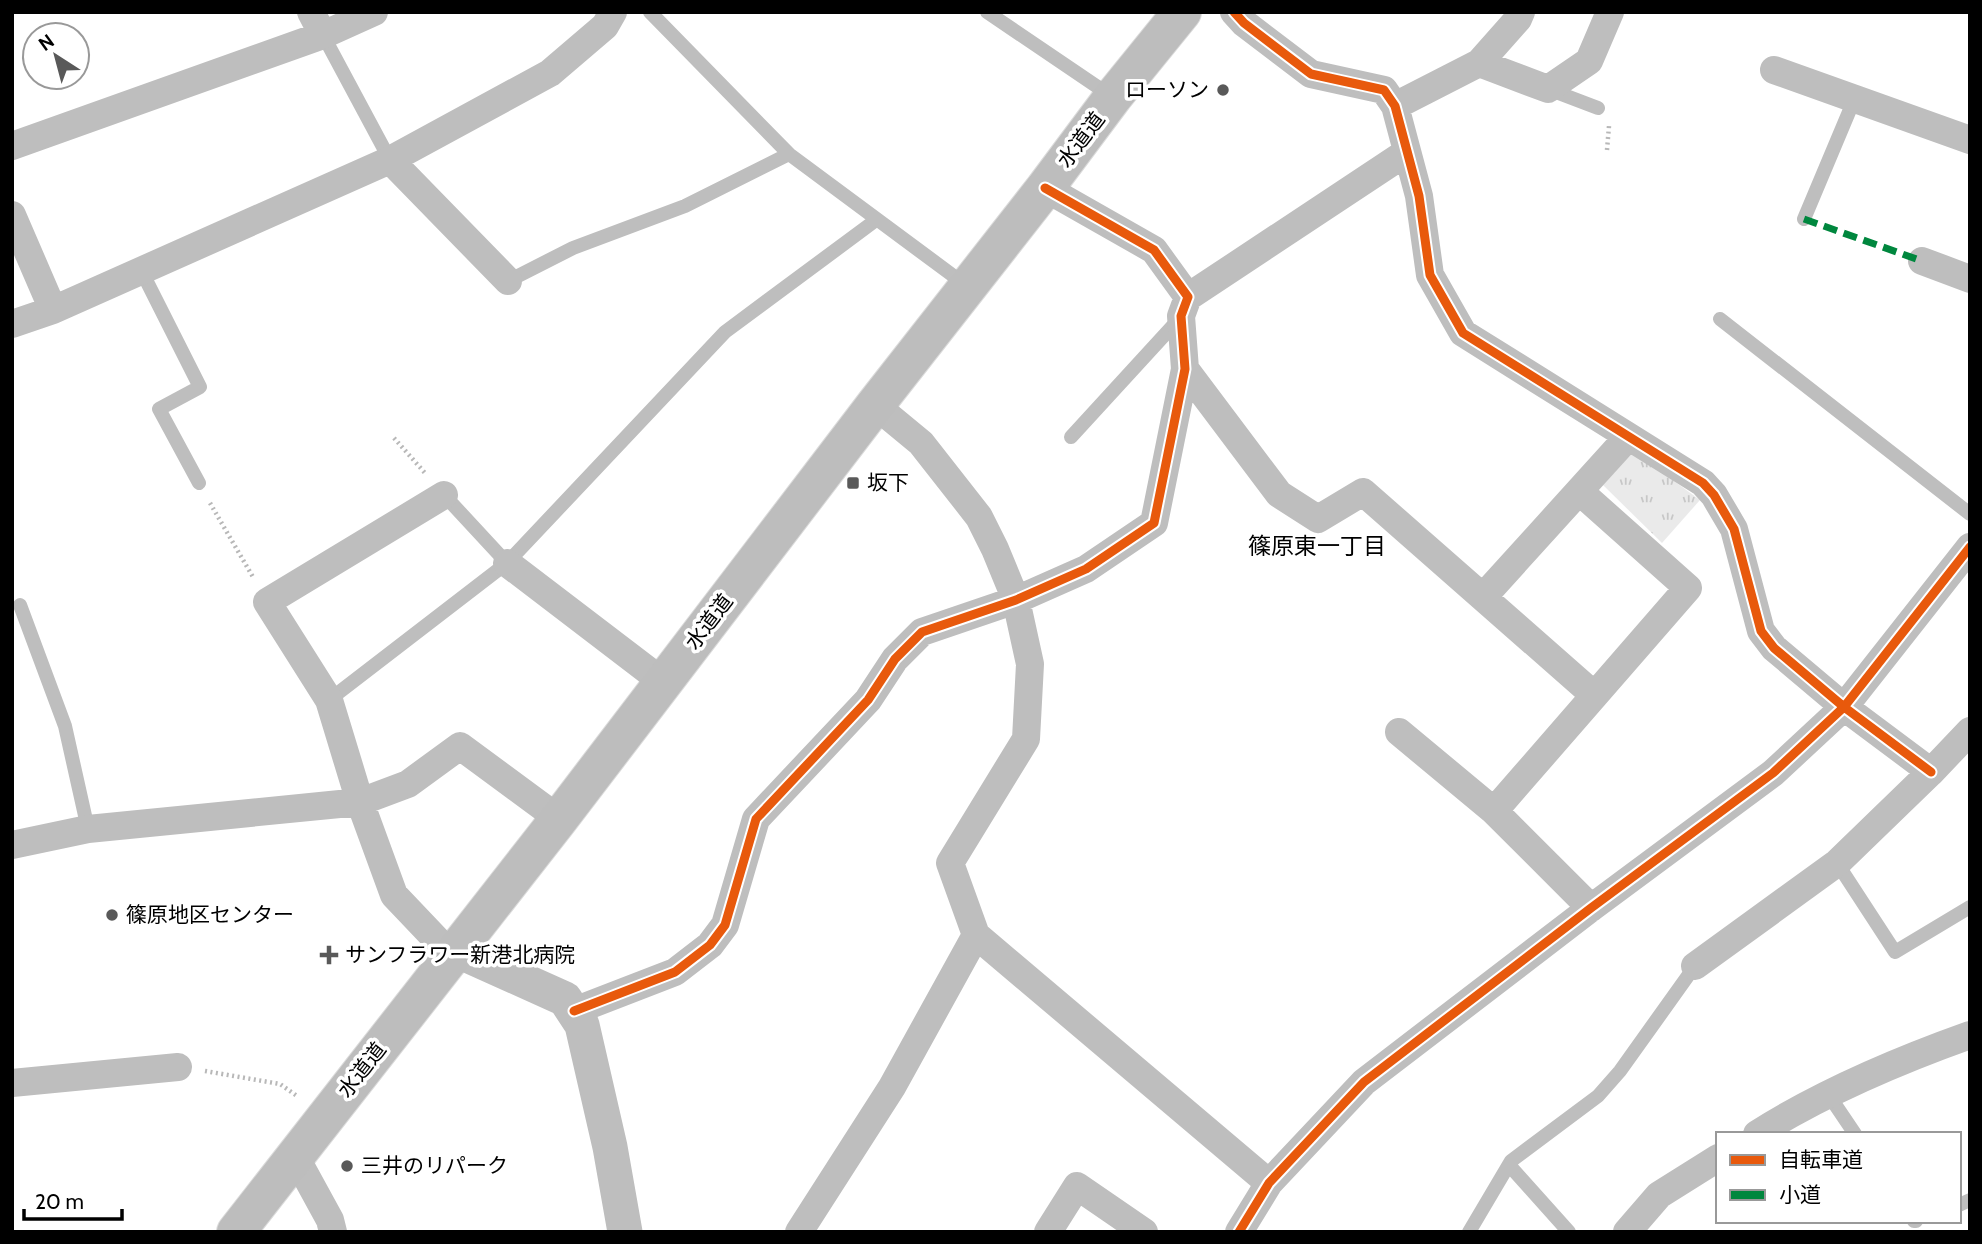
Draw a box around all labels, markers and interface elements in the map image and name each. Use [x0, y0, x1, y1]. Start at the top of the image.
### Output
north arrow [21, 21, 91, 91]
text: N [34, 29, 58, 56]
place label: ローソン [1125, 77, 1209, 102]
marker: ローソン [1215, 82, 1231, 98]
street label: 水道道 [1052, 107, 1110, 172]
place label: 坂下 [867, 470, 909, 495]
marker: 坂下 [845, 475, 861, 491]
district label: 篠原東一丁目 [1248, 532, 1386, 560]
street label: 水道道 [680, 589, 738, 654]
place label: 篠原地区センター [126, 902, 294, 927]
marker: 篠原地区センター [104, 907, 120, 923]
place label: サンフラワー新港北病院 [345, 942, 575, 967]
marker: サンフラワー新港北病院 [319, 945, 339, 965]
street label: 水道道 [332, 1037, 391, 1102]
legend [1716, 1132, 1961, 1223]
text: 自転車道 [1779, 1147, 1863, 1172]
place label: 三井のリパーク [361, 1153, 508, 1178]
marker: 三井のリパーク [339, 1158, 355, 1174]
scale bar [24, 1178, 122, 1222]
text: 小道 [1779, 1182, 1821, 1207]
text: 20 m [35, 1189, 84, 1214]

